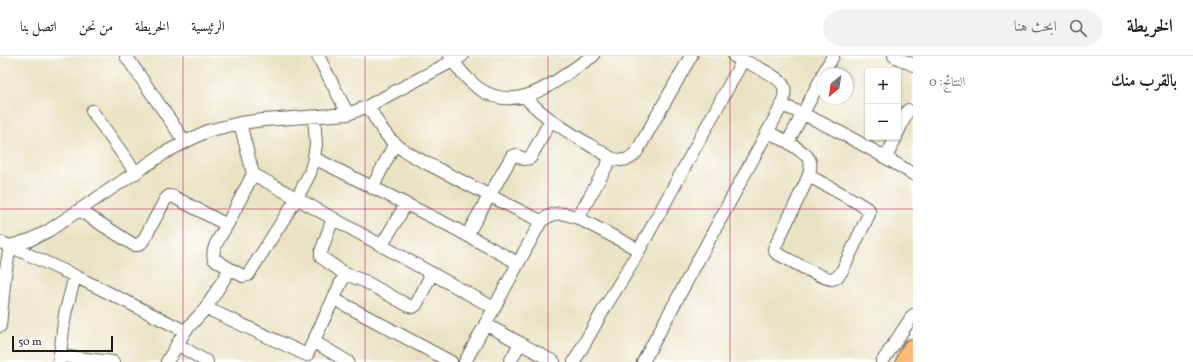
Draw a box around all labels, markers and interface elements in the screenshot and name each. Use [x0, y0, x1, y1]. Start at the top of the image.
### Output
search box [823, 10, 1103, 46]
text: الخريطة [1127, 14, 1173, 40]
text: ابحث هنا [1014, 17, 1057, 38]
icon: search [1067, 17, 1089, 39]
text: اتصل بنا [20, 18, 57, 37]
text: من نحن [79, 18, 113, 37]
text: الخريطة [135, 18, 169, 37]
text: الرئيسية [191, 18, 225, 37]
north arrow [817, 68, 853, 104]
map controls [865, 68, 901, 140]
button: + [865, 68, 901, 104]
text: بالقرب منك [1111, 70, 1177, 93]
text: النتائج: 0 [929, 74, 965, 92]
button: − [865, 104, 901, 140]
scale bar [12, 334, 113, 353]
text: 50 m [18, 335, 42, 350]

